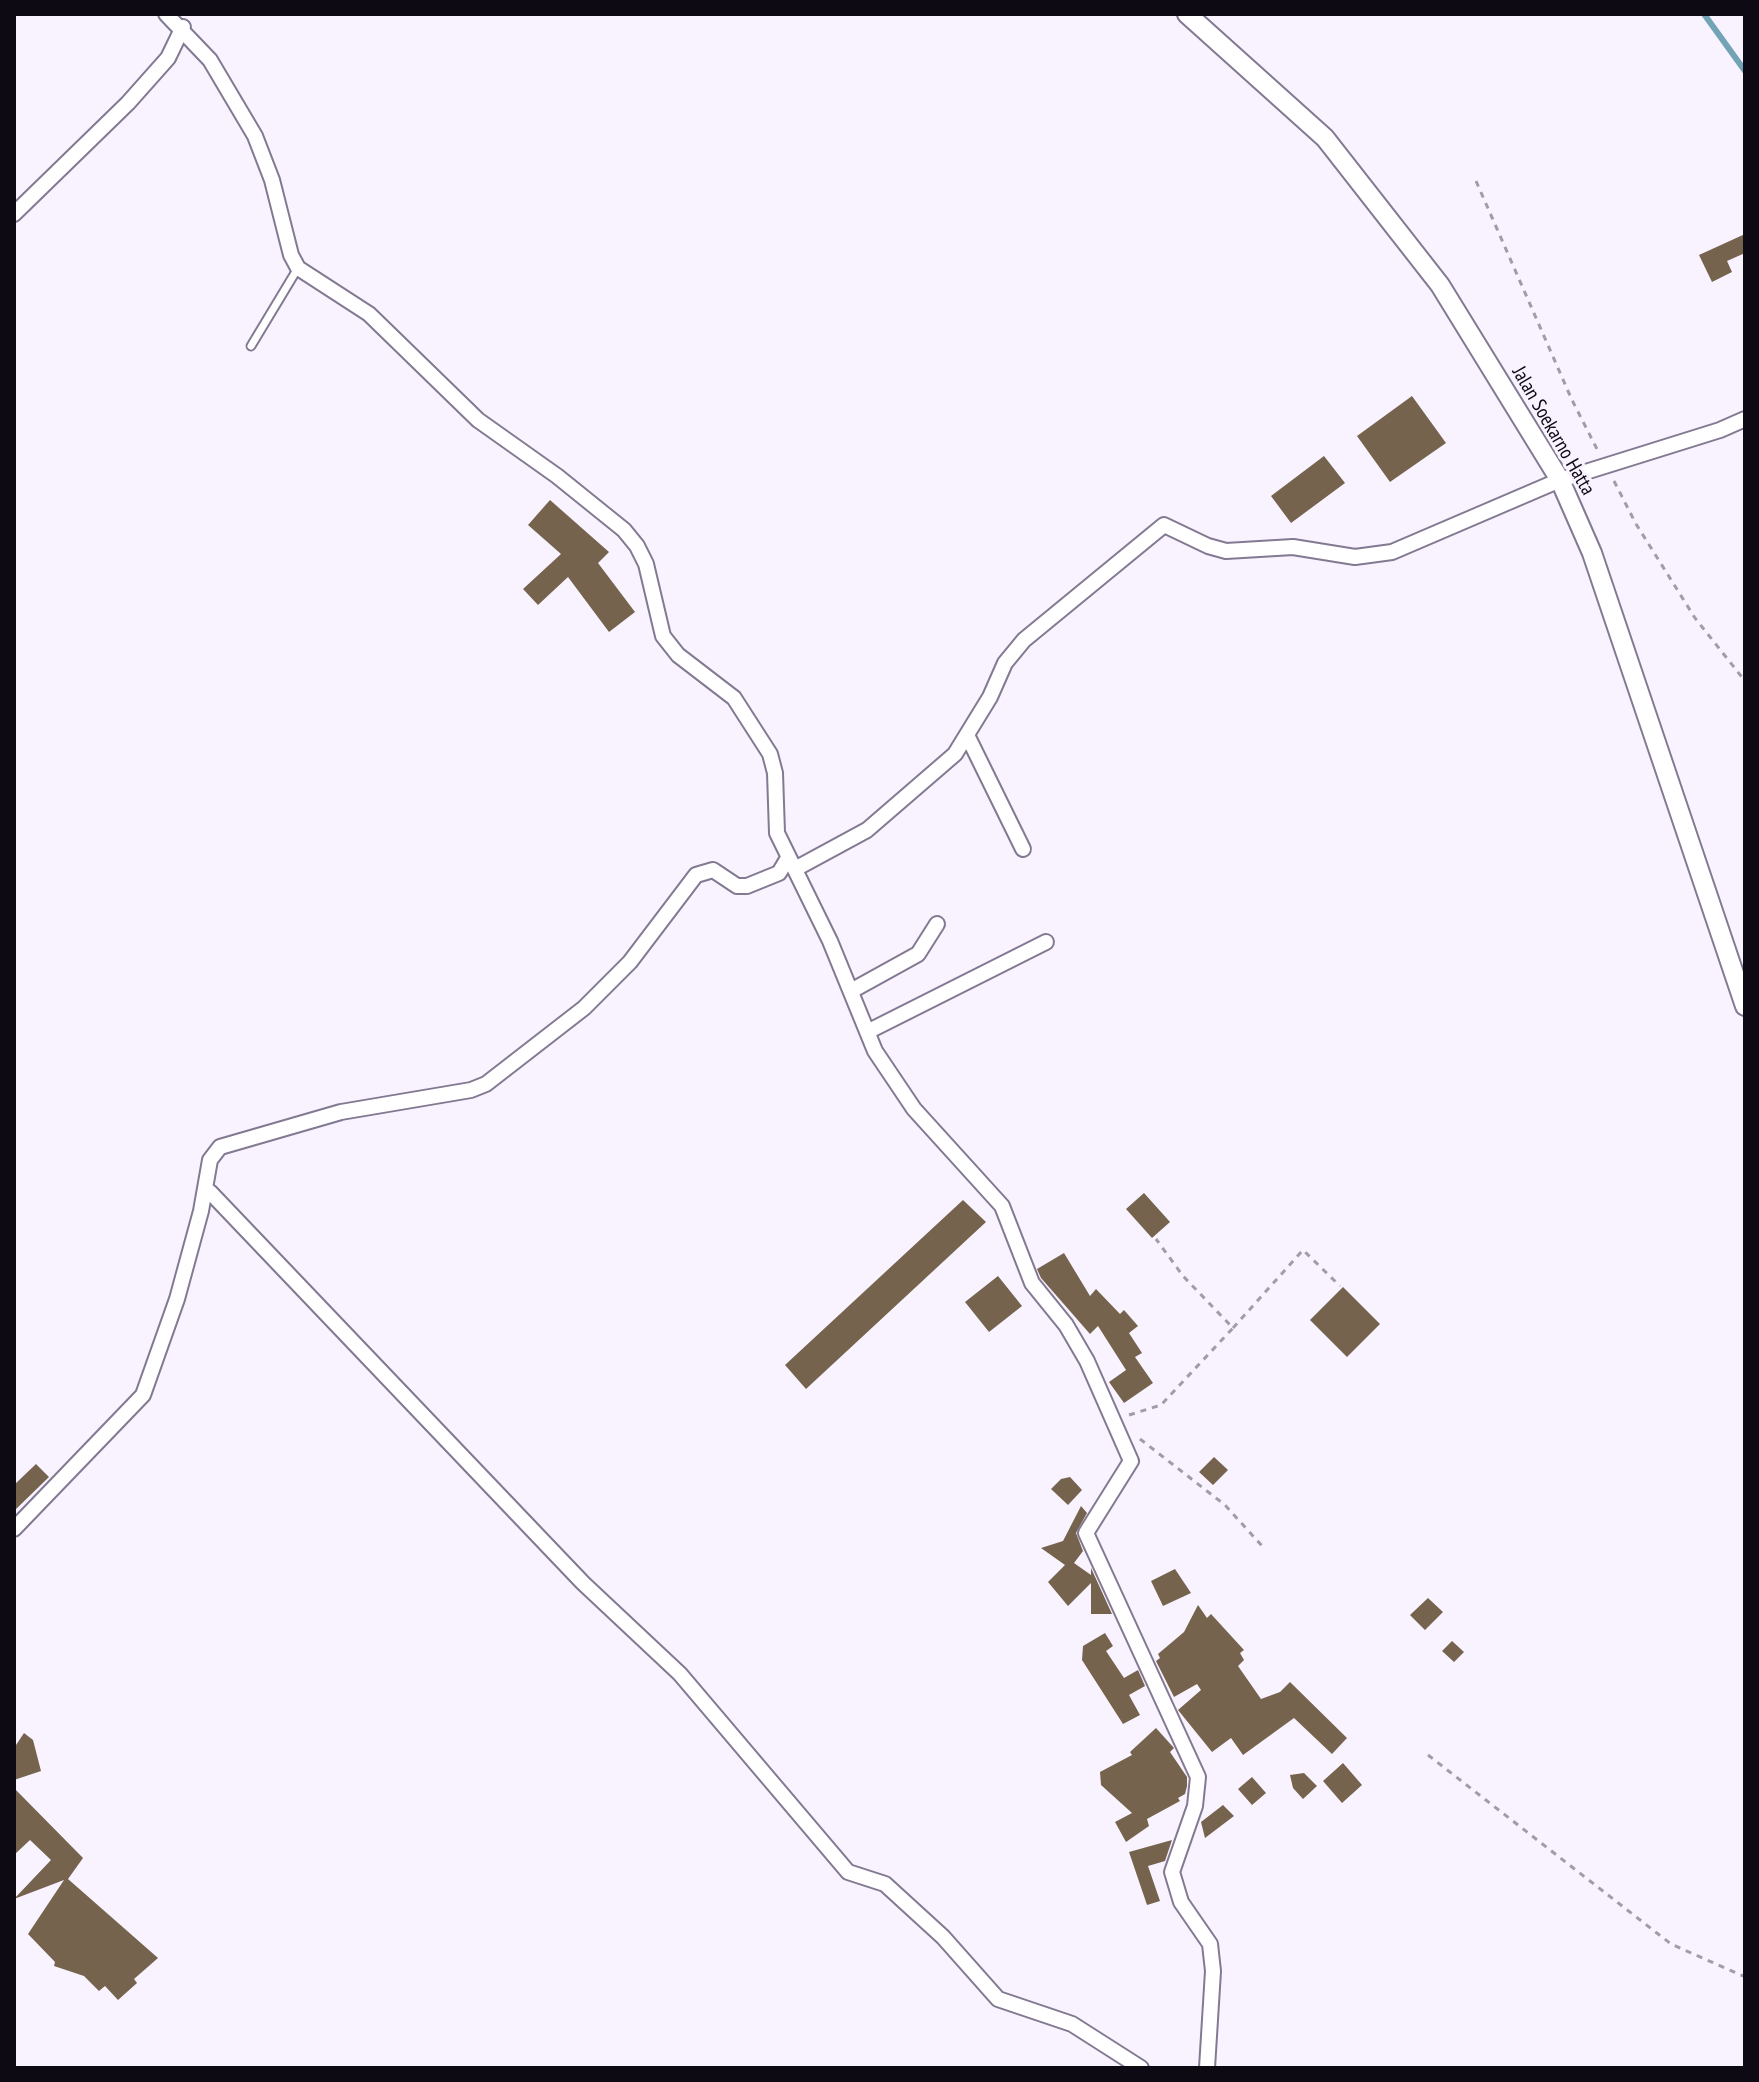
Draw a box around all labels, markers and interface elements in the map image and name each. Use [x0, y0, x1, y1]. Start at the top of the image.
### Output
street label: Jalan Soekarno Hatta [1506, 362, 1600, 500]

